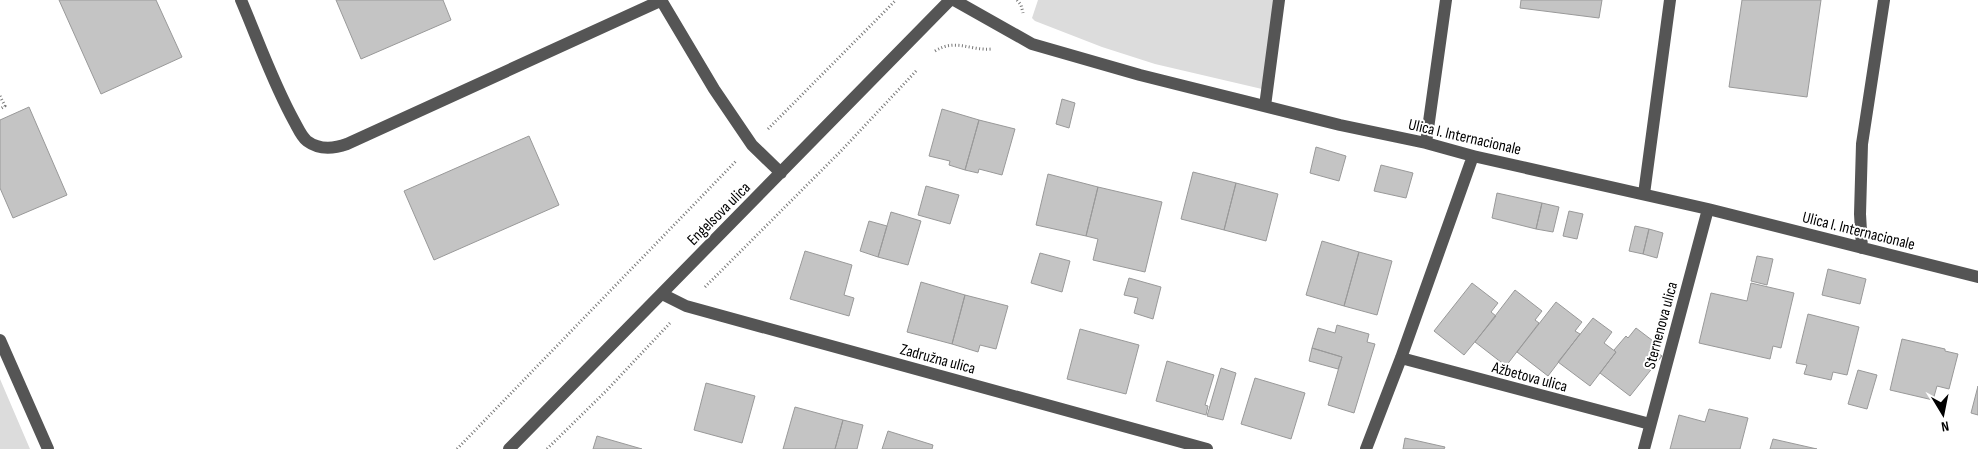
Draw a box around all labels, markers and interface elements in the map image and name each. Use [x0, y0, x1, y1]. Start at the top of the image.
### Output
street label: Ulica I. Internacionale [1406, 115, 1523, 160]
street label: Engelsova ulica [684, 179, 755, 250]
street label: Ulica I. Internacionale [1800, 208, 1917, 255]
street label: Sternenova ulica [1641, 280, 1682, 371]
street label: Zadružna ulica [898, 340, 977, 379]
street label: Ažbetova ulica [1489, 358, 1569, 397]
north arrow [1918, 389, 1968, 439]
text: N [1940, 417, 1950, 435]

